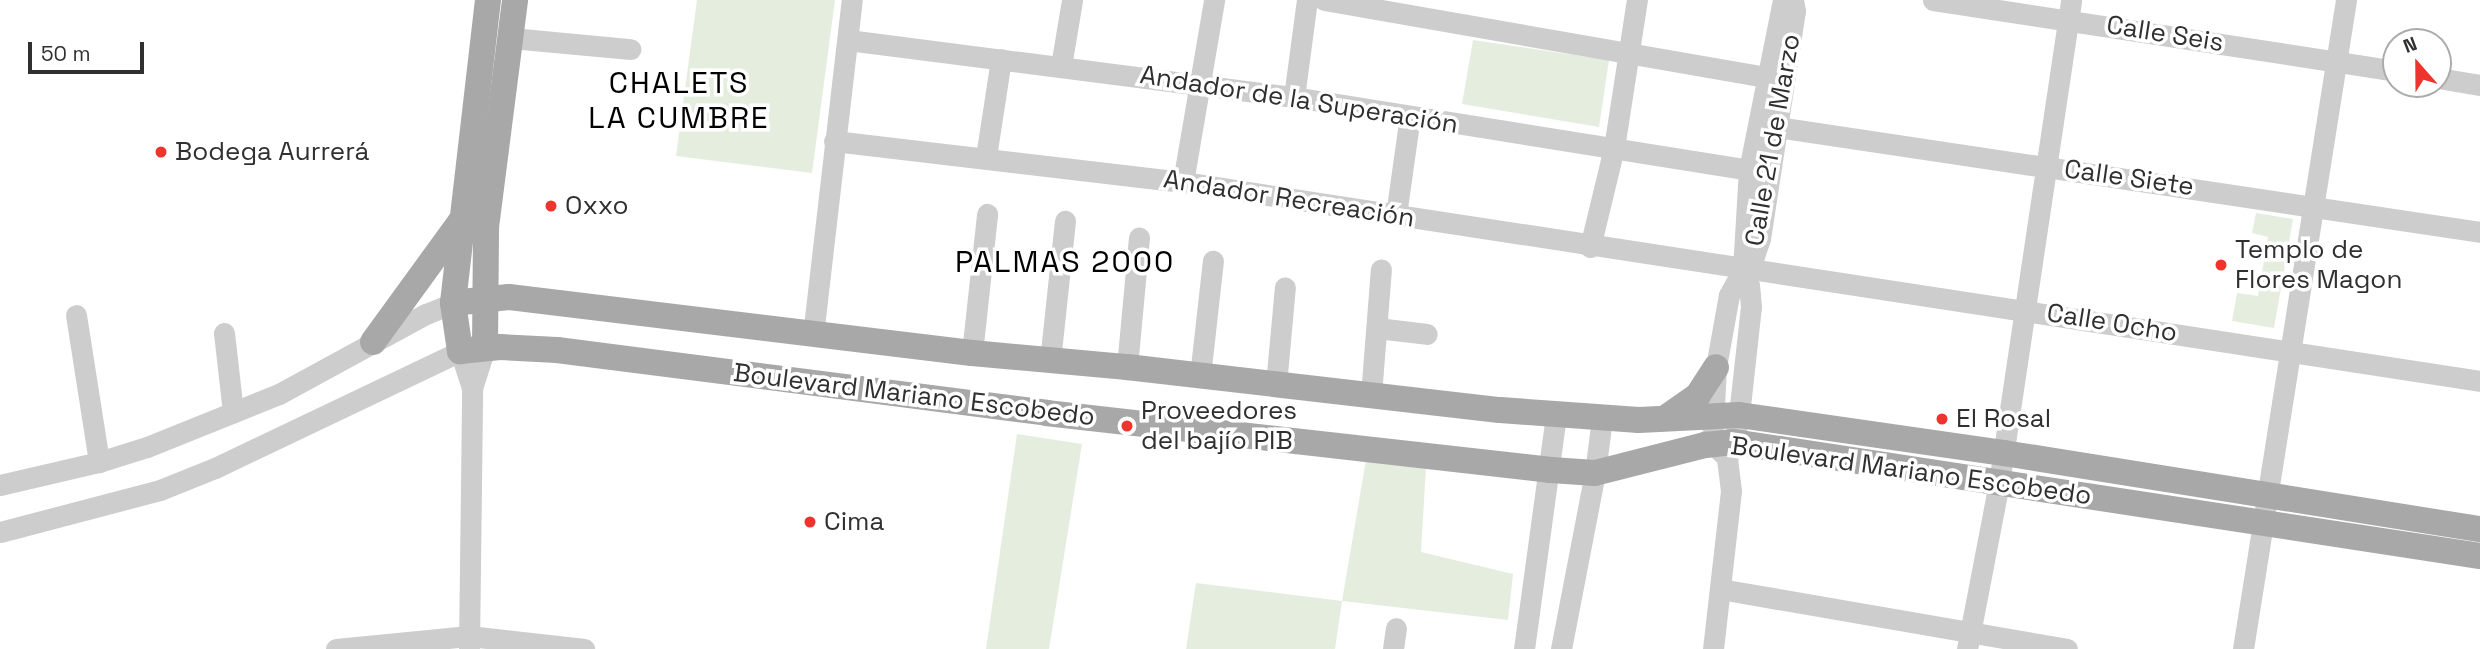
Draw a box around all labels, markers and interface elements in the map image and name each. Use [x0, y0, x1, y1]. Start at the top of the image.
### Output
street label: Calle Seis [2104, 9, 2226, 59]
scale bar [32, 28, 147, 72]
north arrow [2382, 28, 2452, 98]
street label: Calle 21 de Marzo [1739, 31, 1807, 249]
text: N [2400, 31, 2420, 59]
text: 50 m [41, 40, 91, 67]
street label: Andador de la Superación [1138, 59, 1460, 141]
district label: CHALETS LA CUMBRE [589, 65, 769, 136]
place label: Bodega Aurrerá [175, 136, 370, 168]
marker: Bodega Aurrerá [153, 144, 169, 160]
street label: Calle Siete [2062, 153, 2196, 203]
street label: Andador Recreación [1161, 164, 1417, 234]
place label: Oxxo [565, 190, 628, 222]
marker: Oxxo [543, 198, 559, 214]
place label: Templo de Flores Magon [2235, 234, 2402, 296]
district label: PALMAS 2000 [956, 244, 1174, 280]
marker: Templo de Flores Magon [2213, 257, 2229, 273]
street label: Calle Ocho [2045, 297, 2179, 349]
street label: Boulevard Mariano Escobedo [732, 357, 1096, 433]
place label: Proveedores del bajío PIB [1141, 395, 1297, 457]
place label: El Rosal [1956, 403, 2051, 435]
marker: El Rosal [1934, 411, 1950, 427]
marker: Proveedores del bajío PIB [1119, 418, 1135, 434]
street label: Boulevard Mariano Escobedo [1729, 430, 2093, 512]
place label: Cima [824, 506, 884, 538]
marker: Cima [802, 514, 818, 530]

